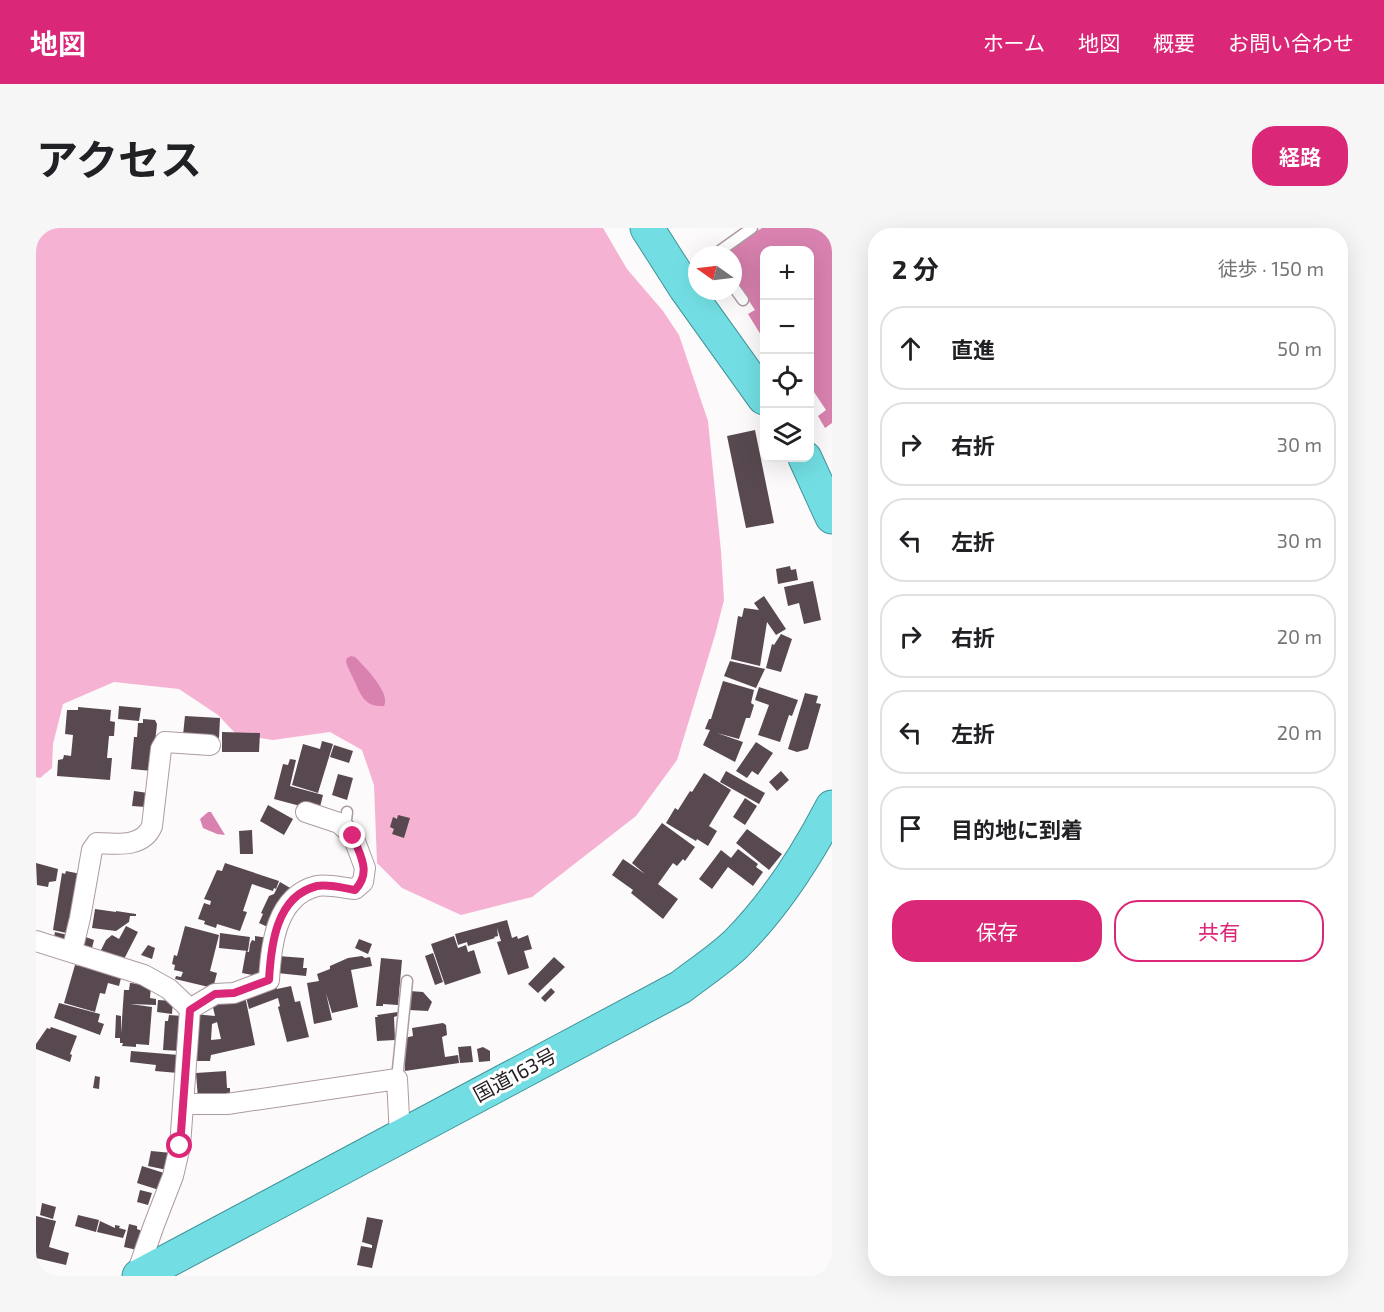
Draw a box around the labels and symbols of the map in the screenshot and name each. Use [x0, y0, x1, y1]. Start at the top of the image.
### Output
north arrow [688, 246, 742, 300]
route end [339, 822, 365, 848]
street label: 国道163号 [469, 1042, 560, 1106]
route start [166, 1132, 192, 1158]

